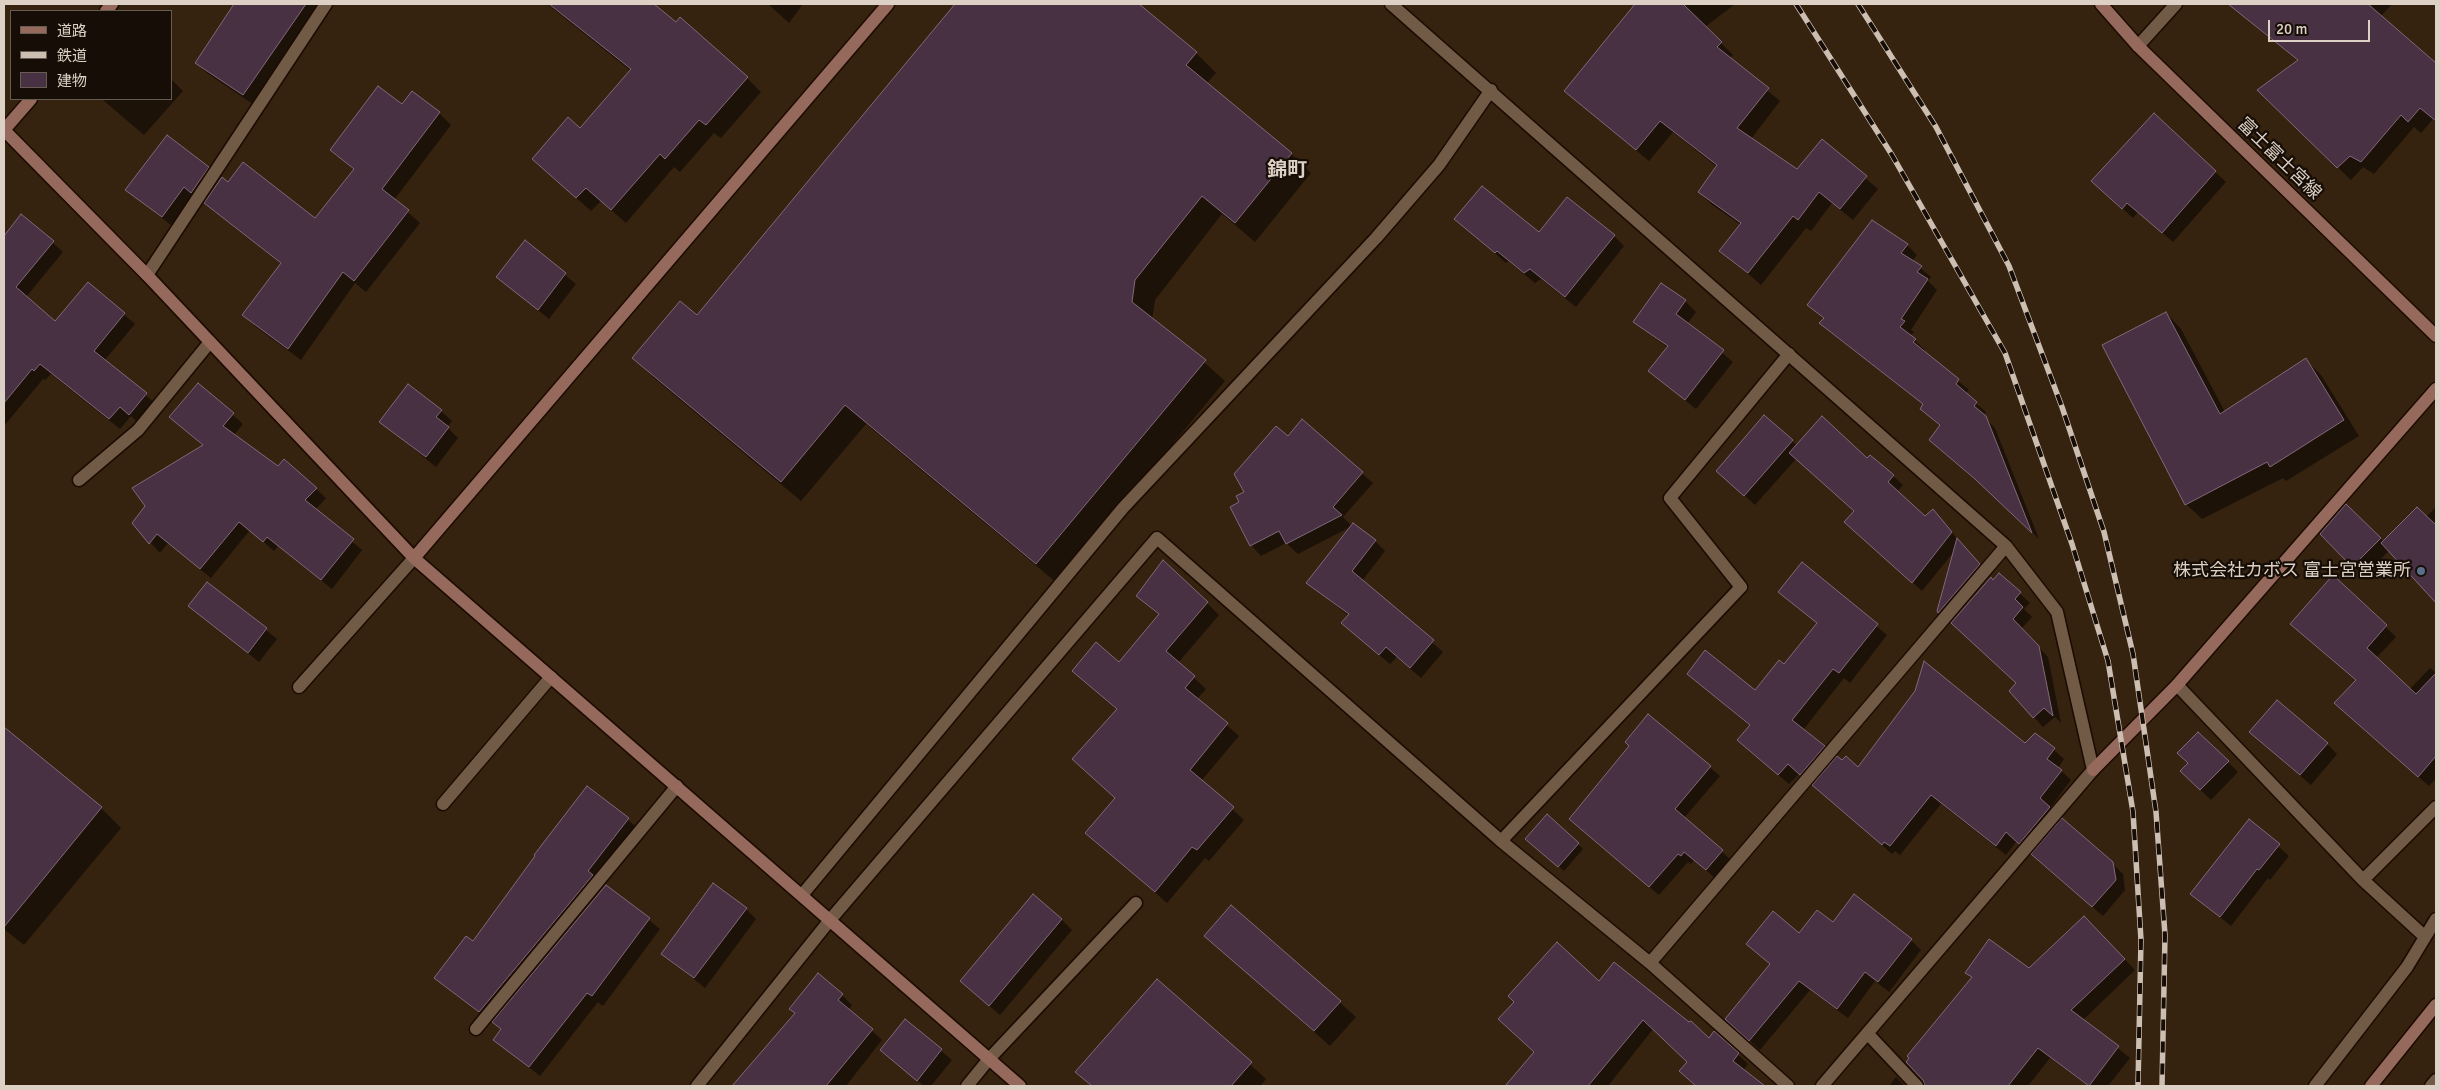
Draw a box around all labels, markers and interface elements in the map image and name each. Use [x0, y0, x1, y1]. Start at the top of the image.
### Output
legend [10, 10, 172, 100]
scale bar [2270, 10, 2372, 42]
text: 20 m [2276, 20, 2307, 38]
text: 道路 [57, 22, 87, 40]
text: 鉄道 [57, 47, 87, 65]
text: 建物 [57, 72, 87, 90]
street label: 富士富士宮線 [2233, 114, 2325, 204]
district label: 錦町 [1267, 159, 1307, 183]
place label: 株式会社カボス 富士宮営業所 [2173, 560, 2411, 582]
marker: 株式会社カボス 富士宮営業所 [2415, 565, 2427, 577]

